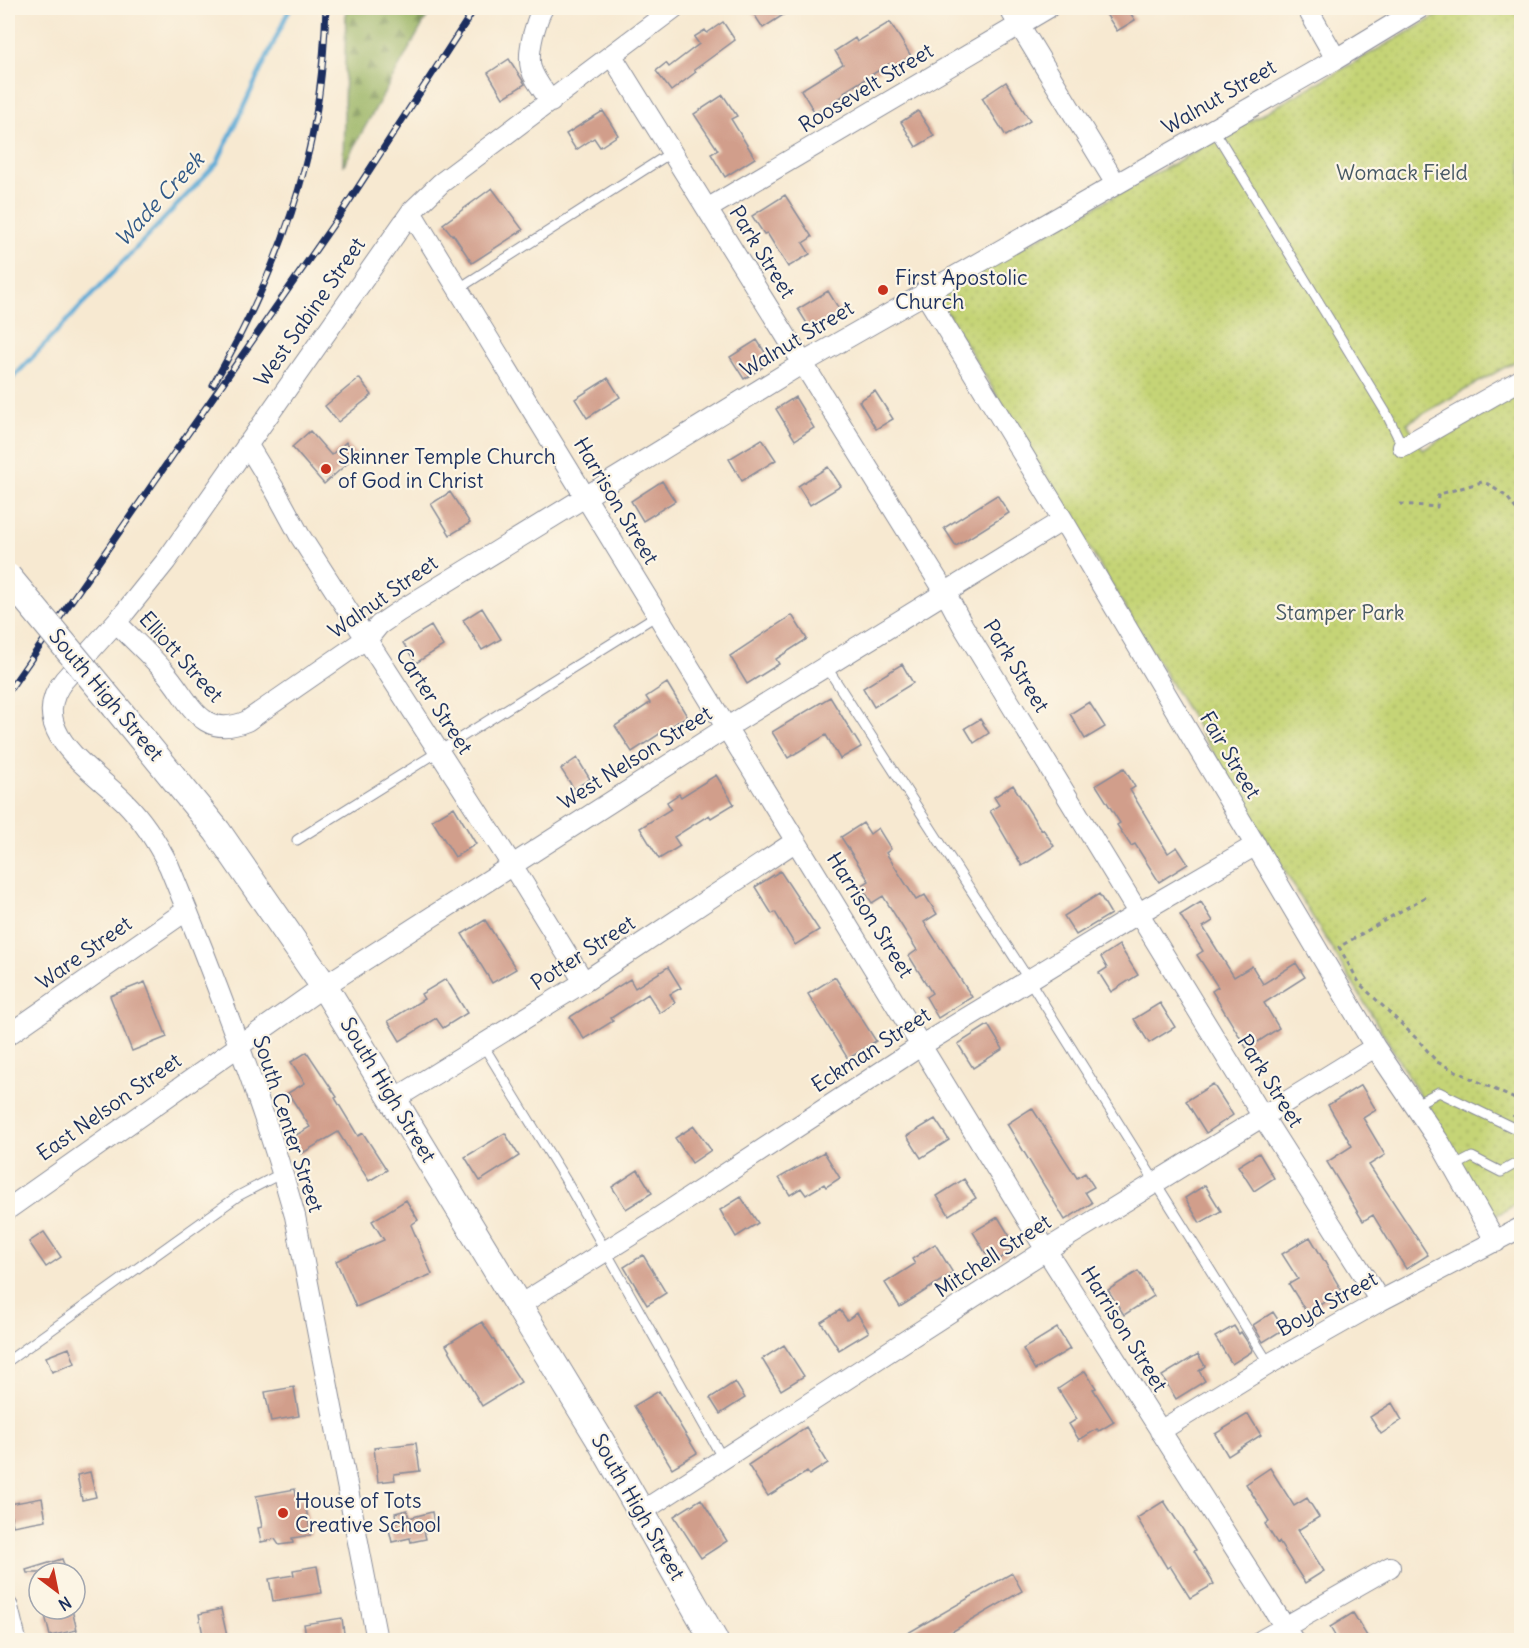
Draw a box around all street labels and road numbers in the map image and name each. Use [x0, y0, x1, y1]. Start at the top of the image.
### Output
street label: Roosevelt Street [794, 37, 938, 138]
street label: Walnut Street [1157, 53, 1281, 140]
street label: Park Street [723, 200, 802, 303]
street label: West Sabine Street [248, 232, 371, 391]
street label: Walnut Street [735, 294, 858, 383]
street label: Harrison Street [568, 432, 665, 569]
street label: Walnut Street [323, 549, 443, 644]
street label: Elliott Street [133, 606, 229, 708]
street label: Park Street [977, 614, 1056, 717]
street label: South High Street [43, 623, 170, 766]
street label: Carter Street [390, 642, 479, 759]
street label: West Nelson Street [553, 699, 717, 816]
street label: Fair Street [1194, 706, 1267, 803]
street label: Harrison Street [821, 847, 920, 983]
street label: Potter Street [526, 909, 640, 996]
street label: Ware Street [31, 910, 137, 995]
street label: Eckman Street [806, 1001, 936, 1098]
street label: South High Street [334, 1012, 442, 1167]
street label: Park Street [1231, 1029, 1310, 1132]
street label: South Center Street [247, 1032, 330, 1216]
street label: East Nelson Street [31, 1047, 186, 1167]
street label: Mitchell Street [929, 1208, 1056, 1303]
street label: Harrison Street [1075, 1261, 1174, 1397]
street label: Boyd Street [1272, 1265, 1382, 1342]
street label: South High Street [586, 1429, 691, 1585]

